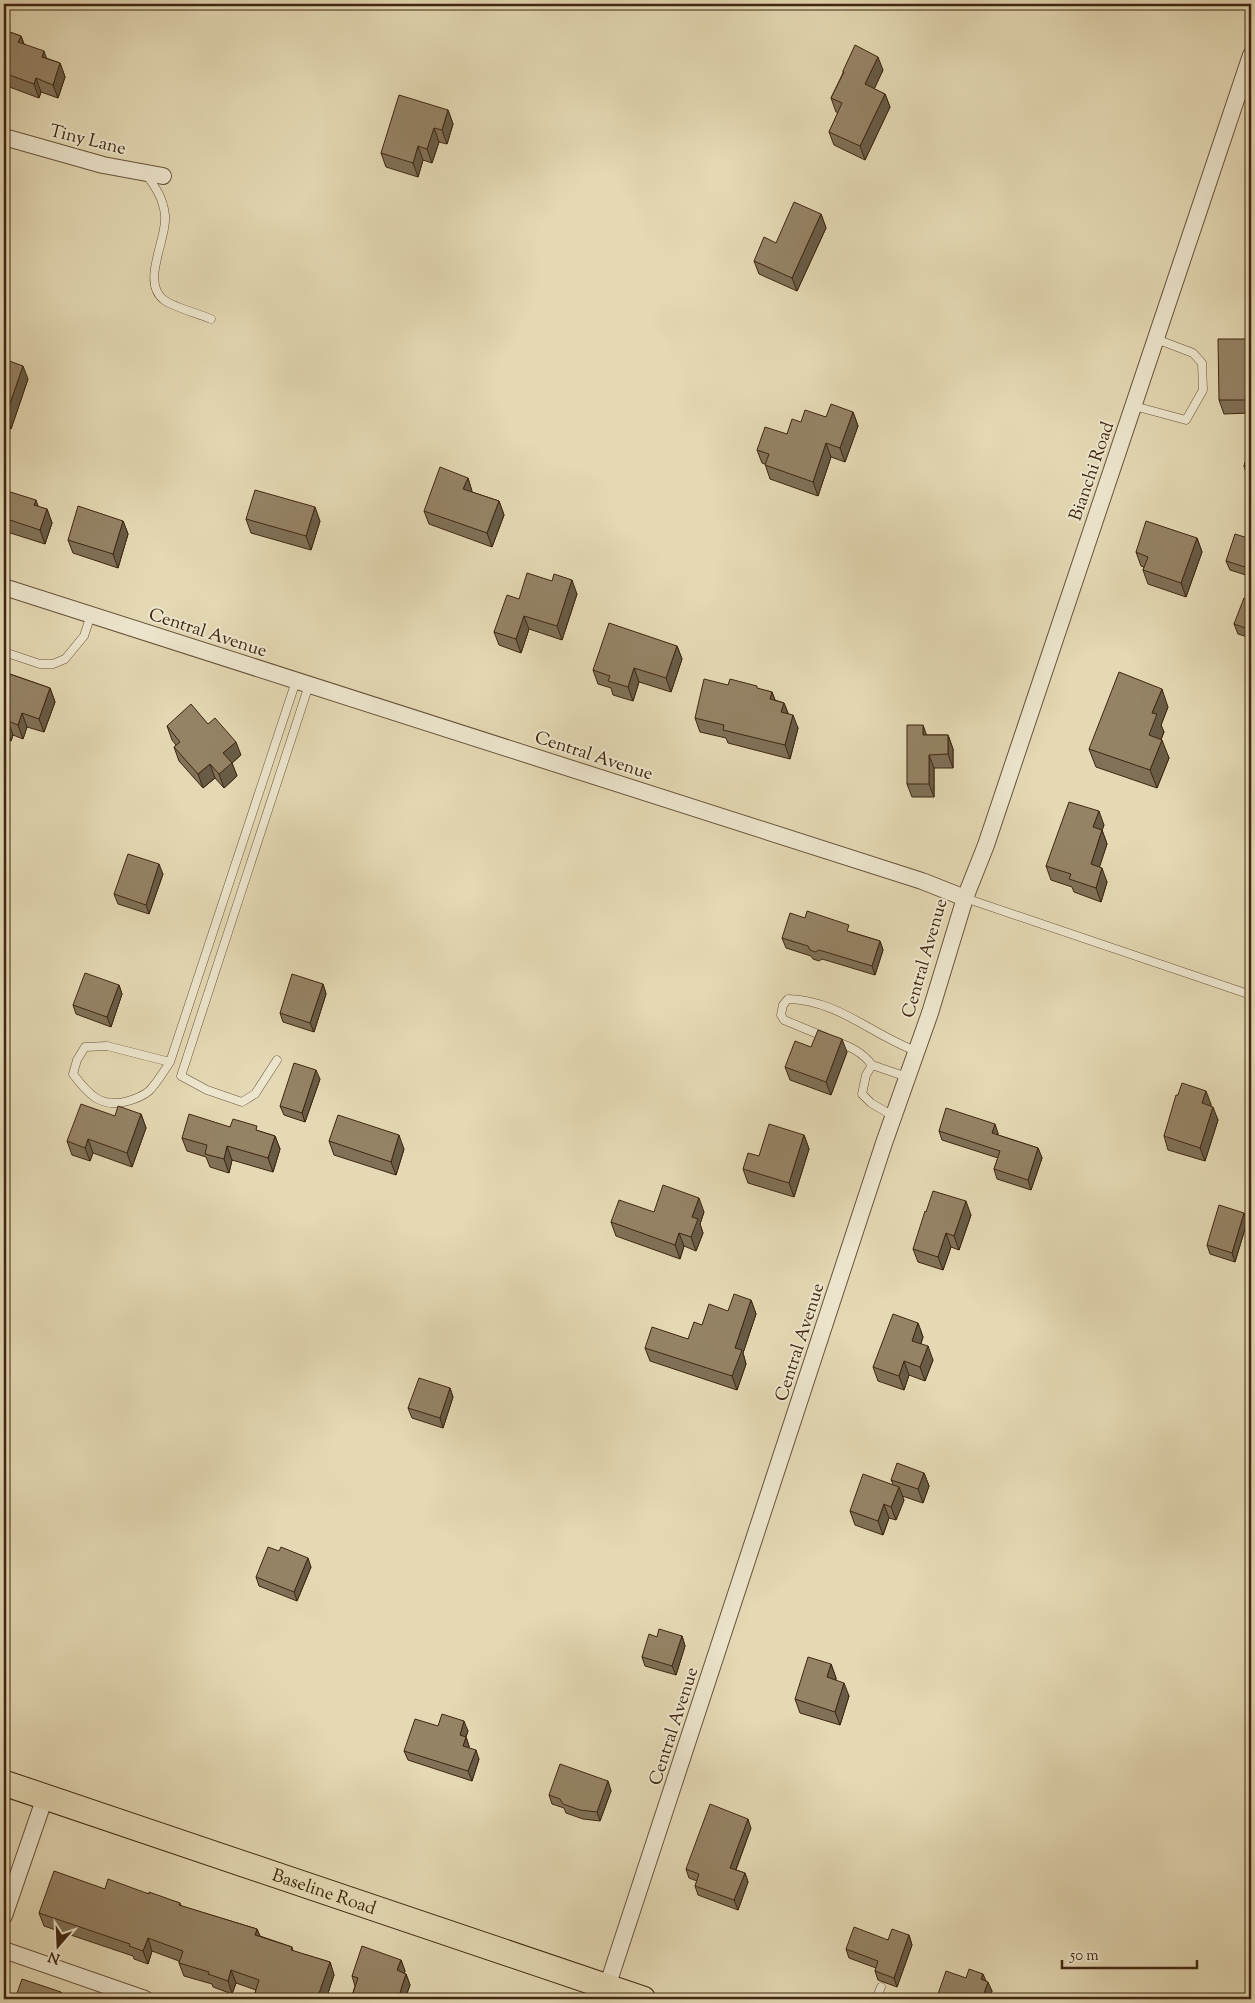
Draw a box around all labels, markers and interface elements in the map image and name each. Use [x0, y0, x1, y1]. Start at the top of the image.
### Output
street label: Tiny Lane [47, 119, 128, 163]
street label: Bianchi Road [1064, 419, 1122, 525]
street label: Central Avenue [145, 603, 270, 665]
street label: Central Avenue [531, 726, 656, 788]
street label: Central Avenue [896, 896, 955, 1021]
street label: Central Avenue [770, 1280, 832, 1405]
street label: Central Avenue [644, 1664, 706, 1789]
street label: Baseline Road [268, 1863, 379, 1923]
north arrow [32, 1920, 82, 1970]
scale bar [1062, 1938, 1198, 1970]
text: N [46, 1945, 63, 1968]
text: 50 m [1069, 1946, 1099, 1967]

